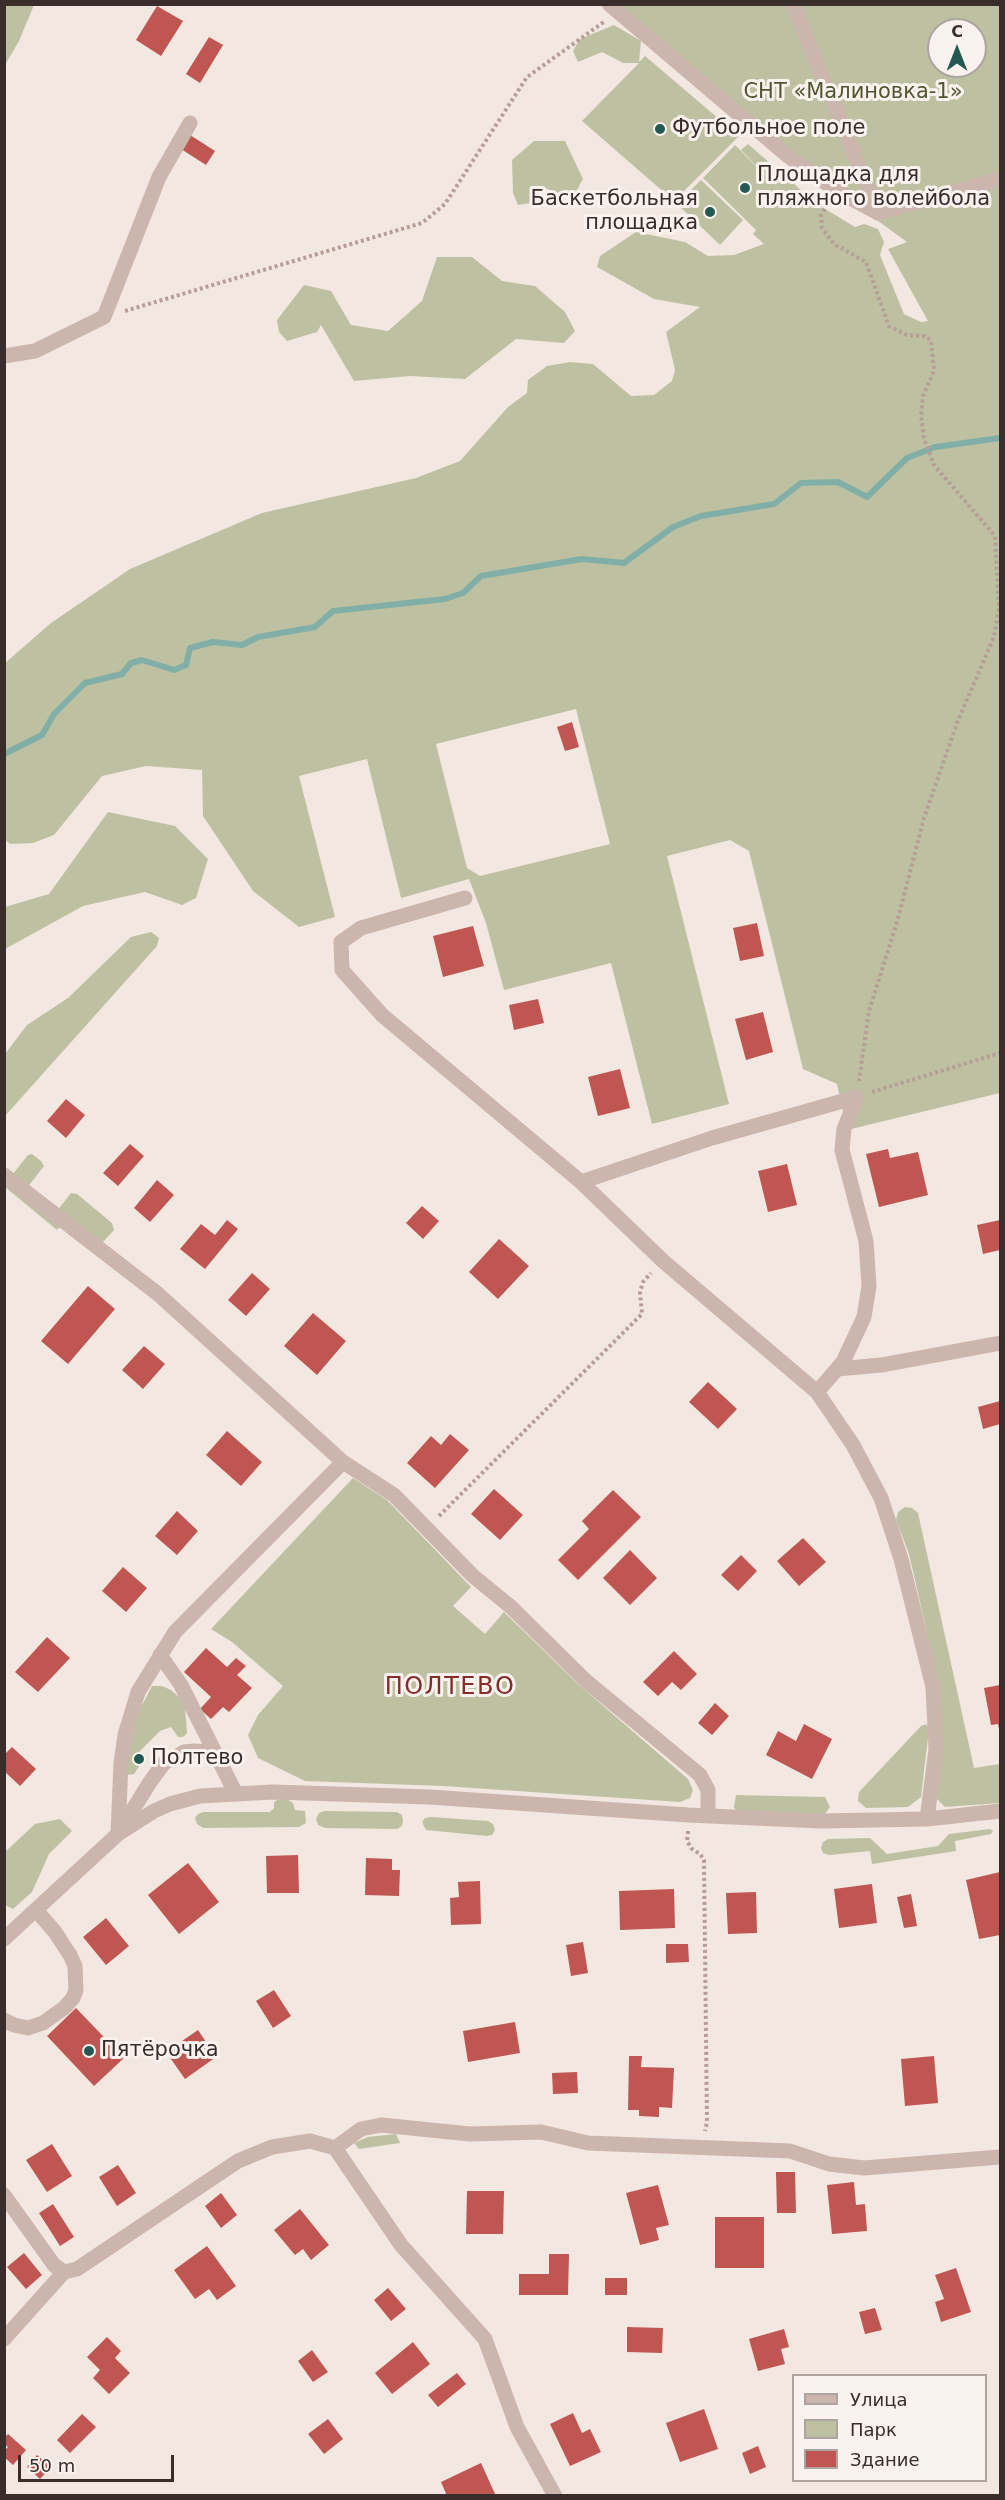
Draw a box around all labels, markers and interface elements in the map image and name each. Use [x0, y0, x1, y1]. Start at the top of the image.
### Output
north arrow [927, 18, 987, 78]
text: С [951, 22, 963, 41]
park label: СНТ «Малиновка-1» [743, 80, 963, 106]
place label: Футбольное поле [672, 116, 865, 142]
marker: Футбольное поле [653, 122, 667, 136]
place label: Площадка для пляжного волейбола [757, 163, 990, 213]
marker: Площадка для пляжного волейбола [738, 181, 752, 195]
place label: Баскетбольная площадка [531, 187, 698, 237]
marker: Баскетбольная площадка [703, 205, 717, 219]
district label: ПОЛТЕВО [385, 1674, 515, 1702]
place label: Полтево [151, 1746, 243, 1772]
marker: Полтево [132, 1752, 146, 1766]
place label: Пятёрочка [101, 2038, 219, 2064]
marker: Пятёрочка [82, 2044, 96, 2058]
legend [792, 2374, 987, 2482]
text: Улица [850, 2389, 907, 2410]
text: Парк [850, 2419, 897, 2440]
scale bar [21, 2443, 177, 2481]
text: Здание [850, 2449, 920, 2470]
text: 50 m [29, 2455, 75, 2476]

